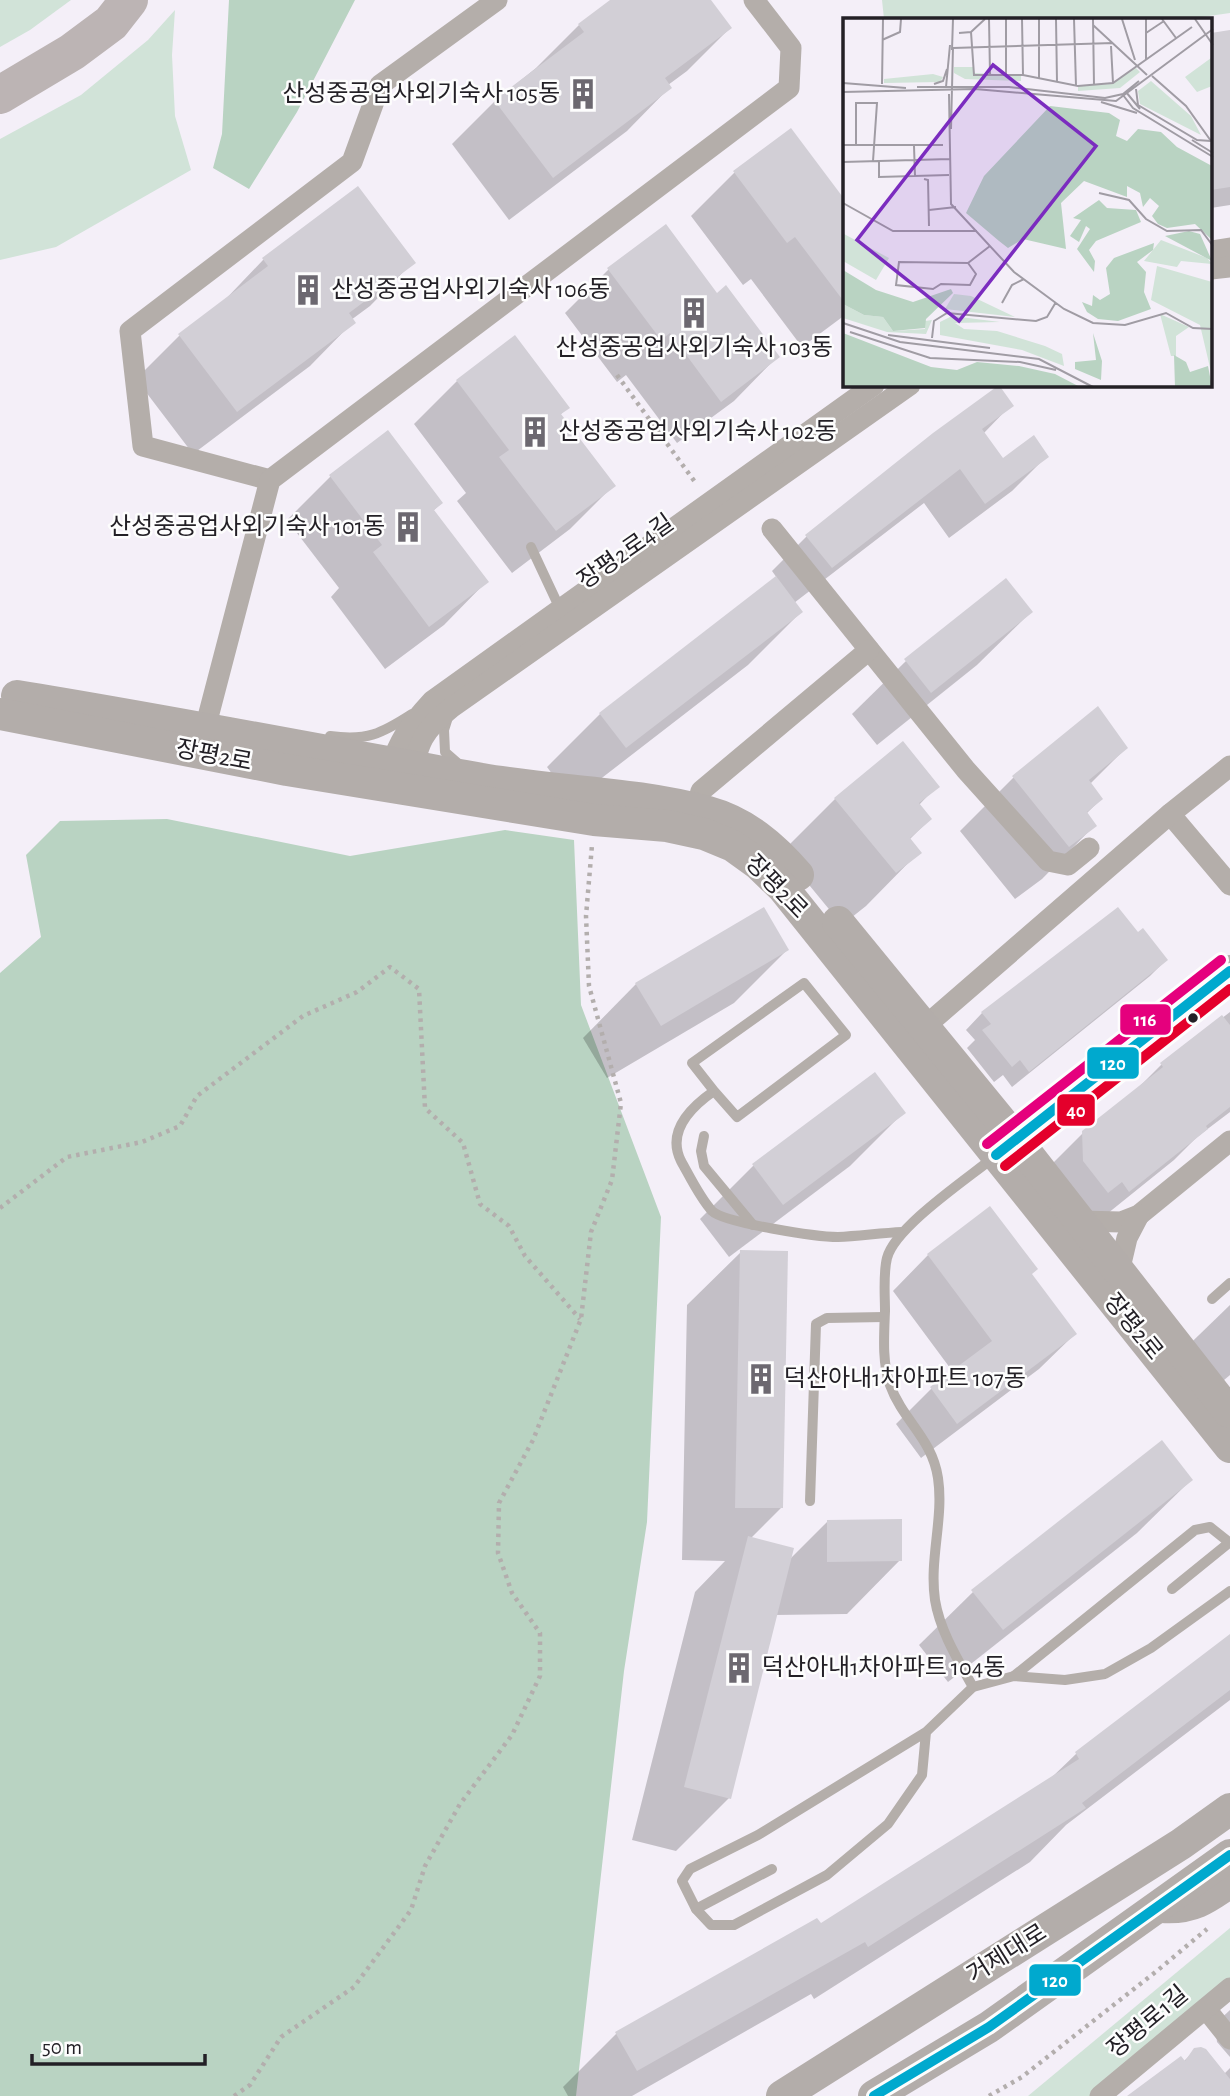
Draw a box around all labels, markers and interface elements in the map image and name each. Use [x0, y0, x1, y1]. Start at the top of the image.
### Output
inset map [843, 18, 1212, 387]
building icon: 산성중공업사외기숙사 105동 [566, 77, 600, 111]
place label: 산성중공업사외기숙사 105동 [282, 81, 560, 106]
building icon: 산성중공업사외기숙사 106동 [291, 273, 325, 307]
place label: 산성중공업사외기숙사 106동 [331, 277, 610, 302]
building icon: 산성중공업사외기숙사 103동 [677, 296, 711, 330]
place label: 산성중공업사외기숙사 103동 [555, 335, 833, 360]
building icon: 산성중공업사외기숙사 102동 [518, 415, 552, 449]
place label: 산성중공업사외기숙사 102동 [558, 419, 837, 444]
street label: 장평2로4길 [573, 509, 678, 594]
building icon: 산성중공업사외기숙사 101동 [391, 510, 425, 544]
place label: 산성중공업사외기숙사 101동 [109, 514, 385, 539]
street label: 장평2로 [174, 735, 255, 775]
street label: 장평2로 [741, 850, 813, 923]
line badge: 116 [1119, 1003, 1172, 1036]
text: 116 [1134, 1011, 1156, 1030]
unlabelled marker [1186, 1011, 1200, 1025]
line badge: 120 [1086, 1046, 1140, 1080]
text: 120 [1100, 1055, 1126, 1074]
line badge: 40 [1056, 1093, 1096, 1127]
text: 40 [1066, 1102, 1086, 1121]
street label: 장평2로 [1099, 1288, 1168, 1365]
building icon: 덕산아내1차아파트 107동 [744, 1362, 778, 1396]
place label: 덕산아내1차아파트 107동 [784, 1366, 1026, 1391]
building icon: 덕산아내1차아파트 104동 [722, 1651, 756, 1685]
place label: 덕산아내1차아파트 104동 [762, 1655, 1005, 1680]
street label: 거제대로 [963, 1920, 1051, 1988]
line badge: 120 [1028, 1963, 1082, 1997]
text: 120 [1042, 1972, 1068, 1991]
street label: 장평로1길 [1102, 1980, 1193, 2062]
scale bar [32, 2022, 205, 2066]
text: 50 m [42, 2037, 82, 2058]

